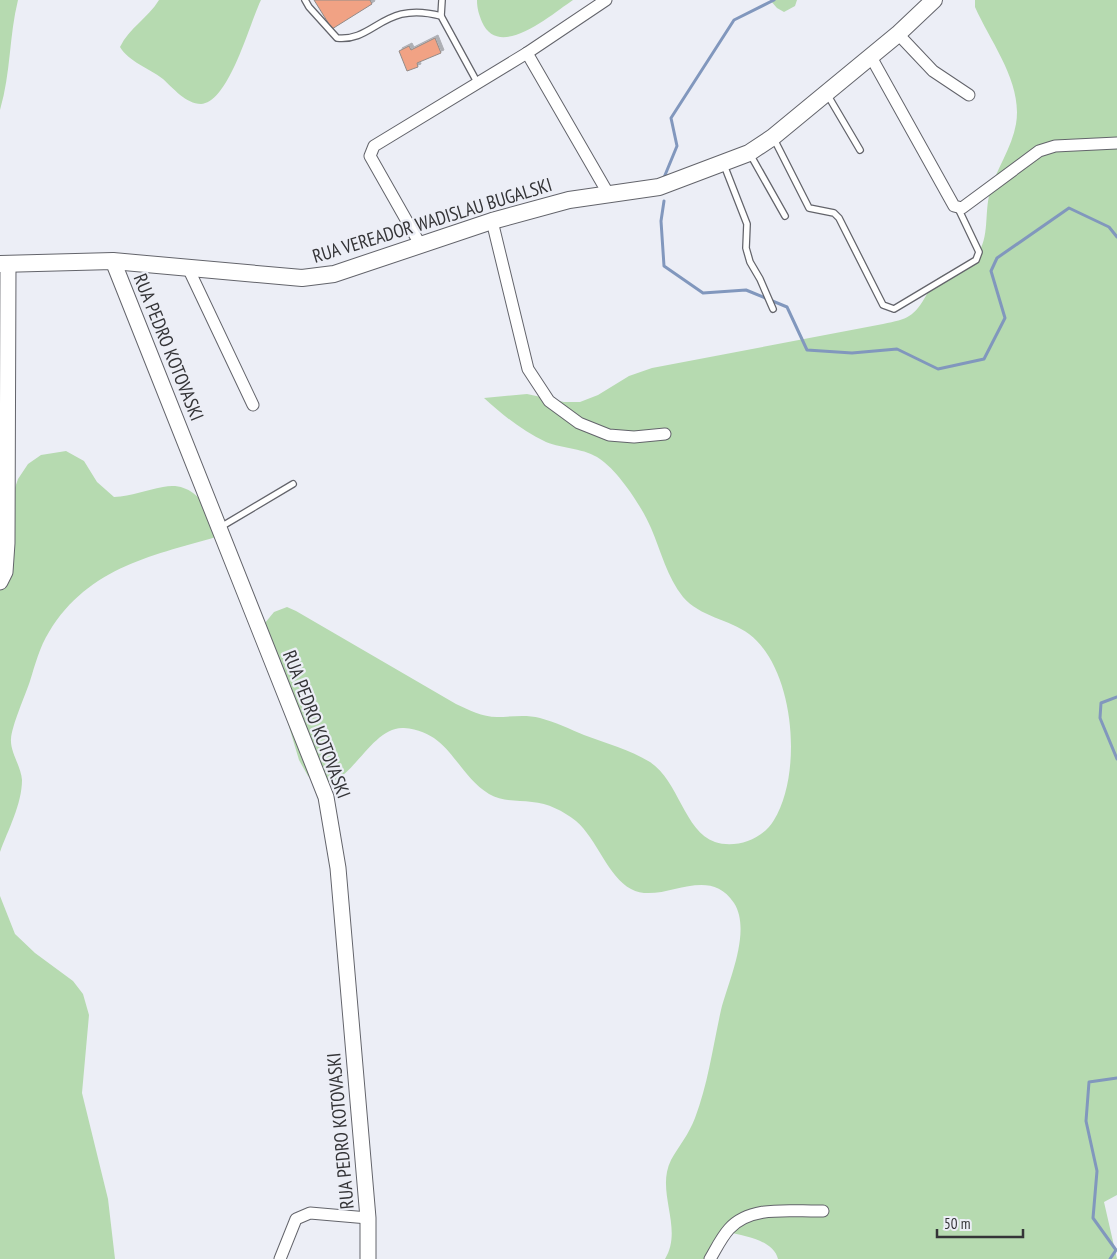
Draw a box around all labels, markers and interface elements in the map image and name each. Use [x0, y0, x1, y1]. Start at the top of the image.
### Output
street label: RUA VEREADOR WADISLAU BUGALSKI [309, 172, 555, 268]
street label: RUA PEDRO KOTOVASKI [129, 270, 209, 424]
street label: RUA PEDRO KOTOVASKI [278, 647, 356, 801]
street label: RUA PEDRO KOTOVASKI [321, 1052, 359, 1210]
scale bar [937, 1206, 1023, 1238]
text: 50 m [944, 1214, 970, 1233]

